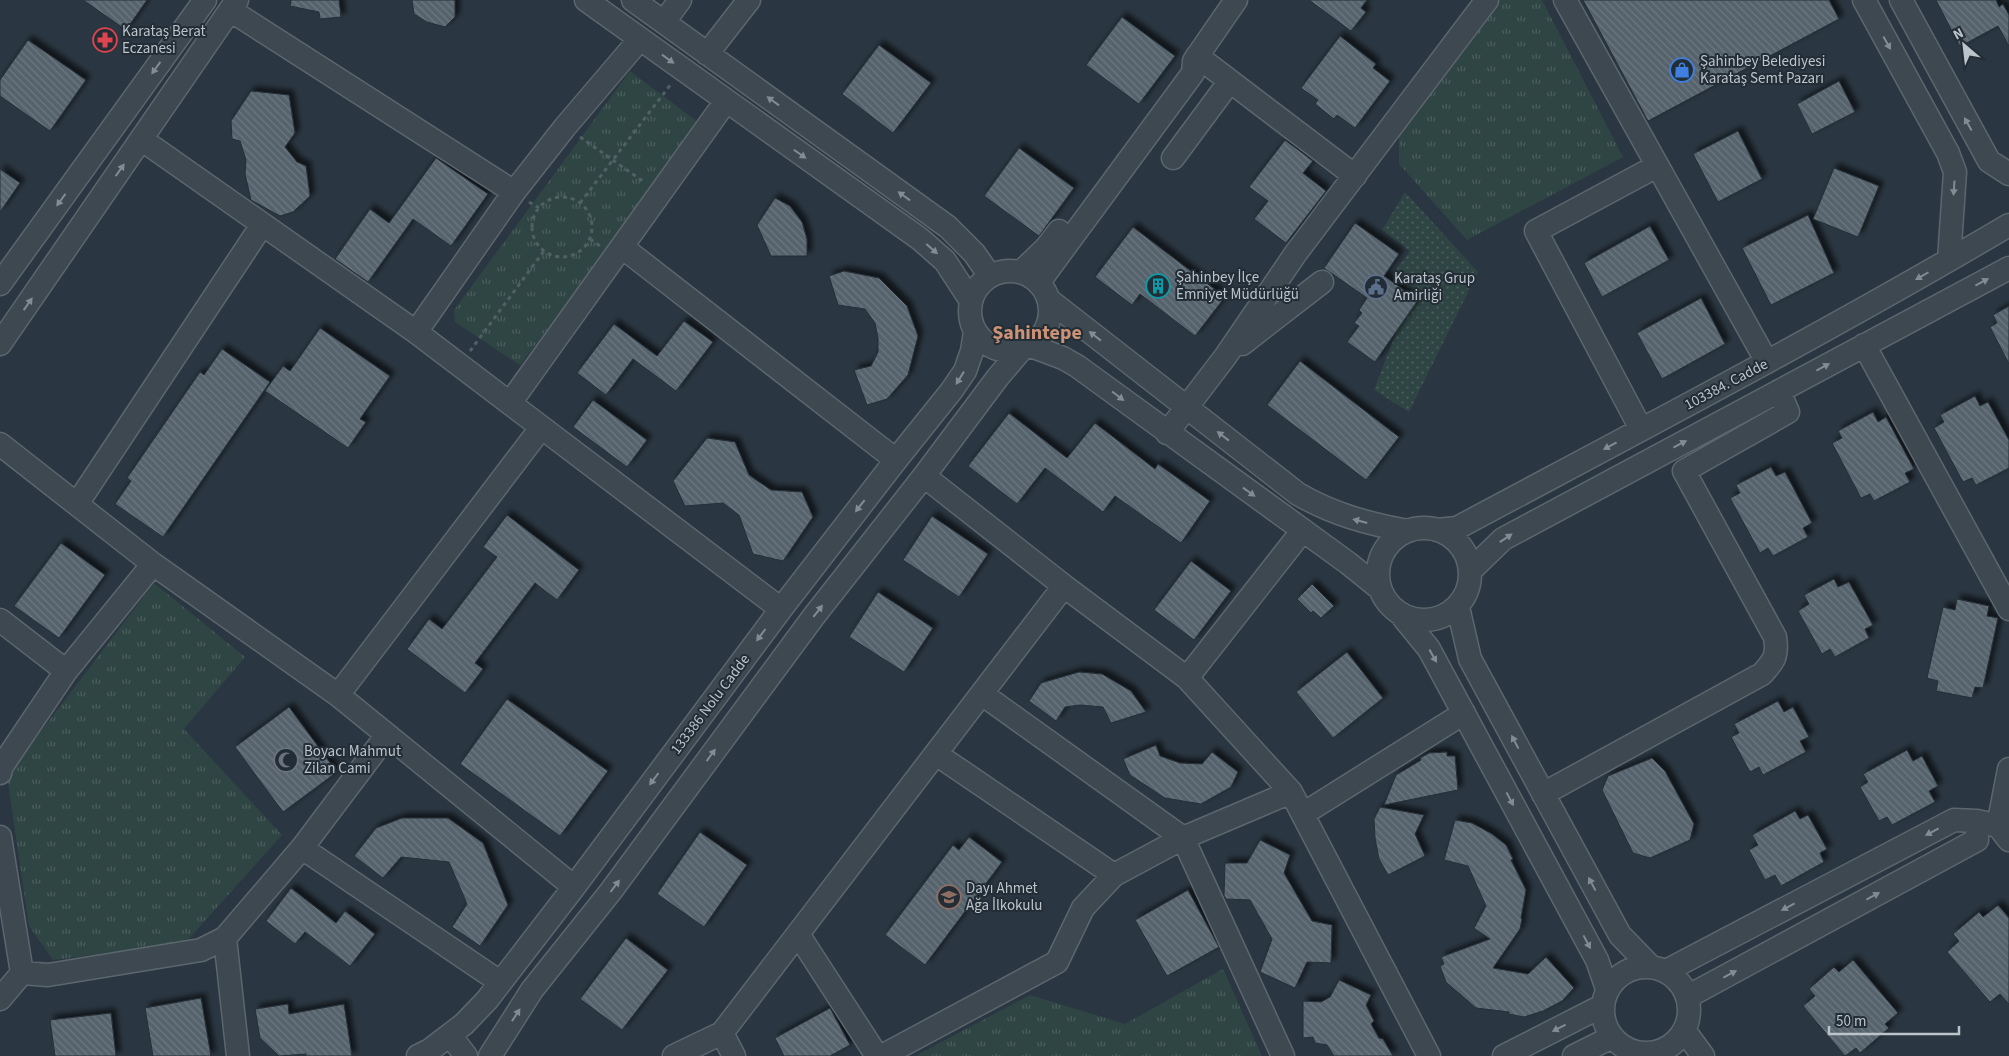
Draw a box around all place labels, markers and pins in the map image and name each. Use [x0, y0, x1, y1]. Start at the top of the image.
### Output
place label: Karataş Berat Eczanesi [122, 21, 206, 59]
pharmacy icon: Karataş Berat Eczanesi [92, 27, 118, 53]
place label: Şahinbey Belediyesi Karataş Semt Pazarı [1700, 51, 1825, 89]
shop icon: Şahinbey Belediyesi Karataş Semt Pazarı [1669, 57, 1695, 83]
place label: Şahinbey İlçe Emniyet Müdürlüğü [1176, 267, 1299, 305]
place label: Karataş Grup Amirliği [1394, 268, 1475, 306]
building icon: Şahinbey İlçe Emniyet Müdürlüğü [1145, 273, 1171, 299]
public building icon: Karataş Grup Amirliği [1363, 274, 1389, 300]
place label: Boyacı Mahmut Zilan Cami [304, 741, 401, 779]
mosque icon: Boyacı Mahmut Zilan Cami [273, 747, 299, 773]
place label: Dayı Ahmet Ağa İlkokulu [966, 878, 1042, 916]
school or university icon: Dayı Ahmet Ağa İlkokulu [936, 884, 962, 910]

